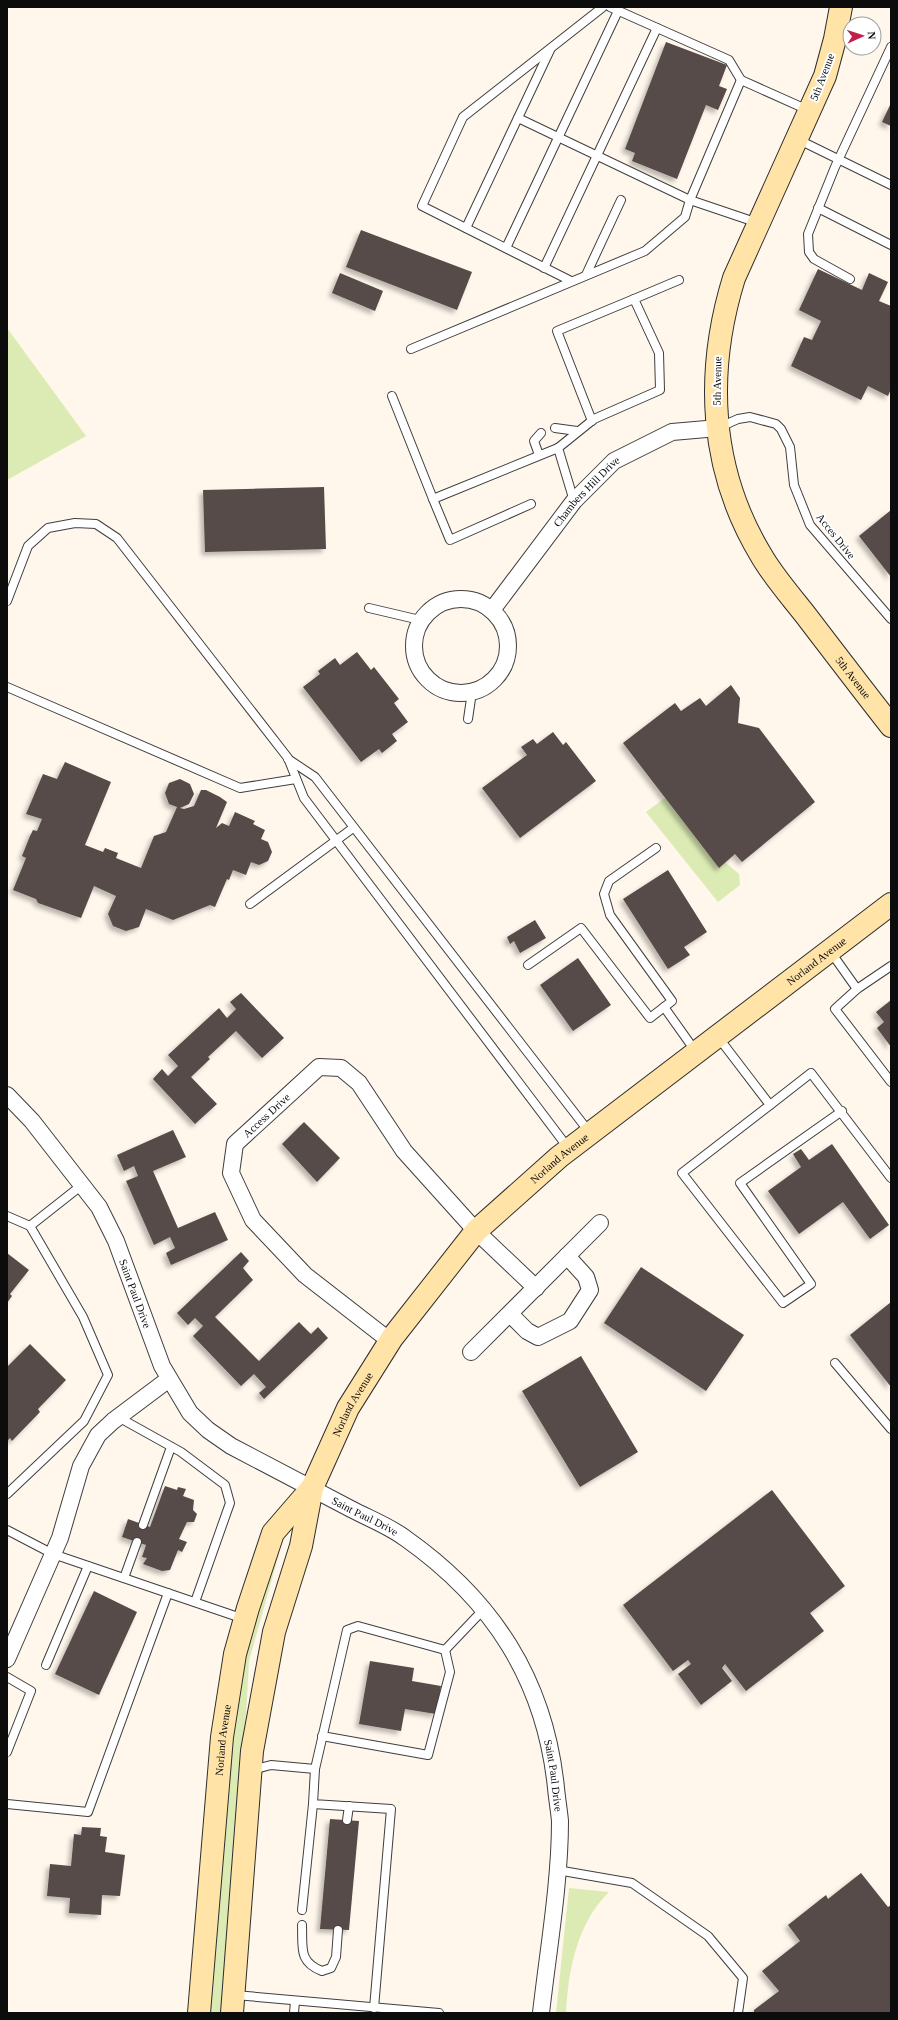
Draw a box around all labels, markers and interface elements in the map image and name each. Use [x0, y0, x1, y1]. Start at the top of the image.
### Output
north arrow [842, 16, 882, 56]
text: N [866, 31, 878, 40]
street label: 5th Avenue [808, 52, 837, 102]
street label: 5th Avenue [711, 356, 723, 406]
street label: Chambers Hill Drive [551, 453, 621, 529]
street label: Acces Drive [814, 511, 858, 561]
street label: 5th Avenue [834, 654, 873, 701]
street label: Norland Avenue [784, 934, 848, 987]
street label: Access Drive [241, 1091, 292, 1140]
street label: Norland Avenue [528, 1131, 591, 1186]
street label: Saint Paul Drive [117, 1257, 154, 1330]
street label: Norland Avenue [330, 1370, 375, 1438]
street label: Saint Paul Drive [330, 1494, 401, 1538]
street label: Norland Avenue [213, 1703, 233, 1776]
street label: Saint Paul Drive [542, 1738, 565, 1812]

